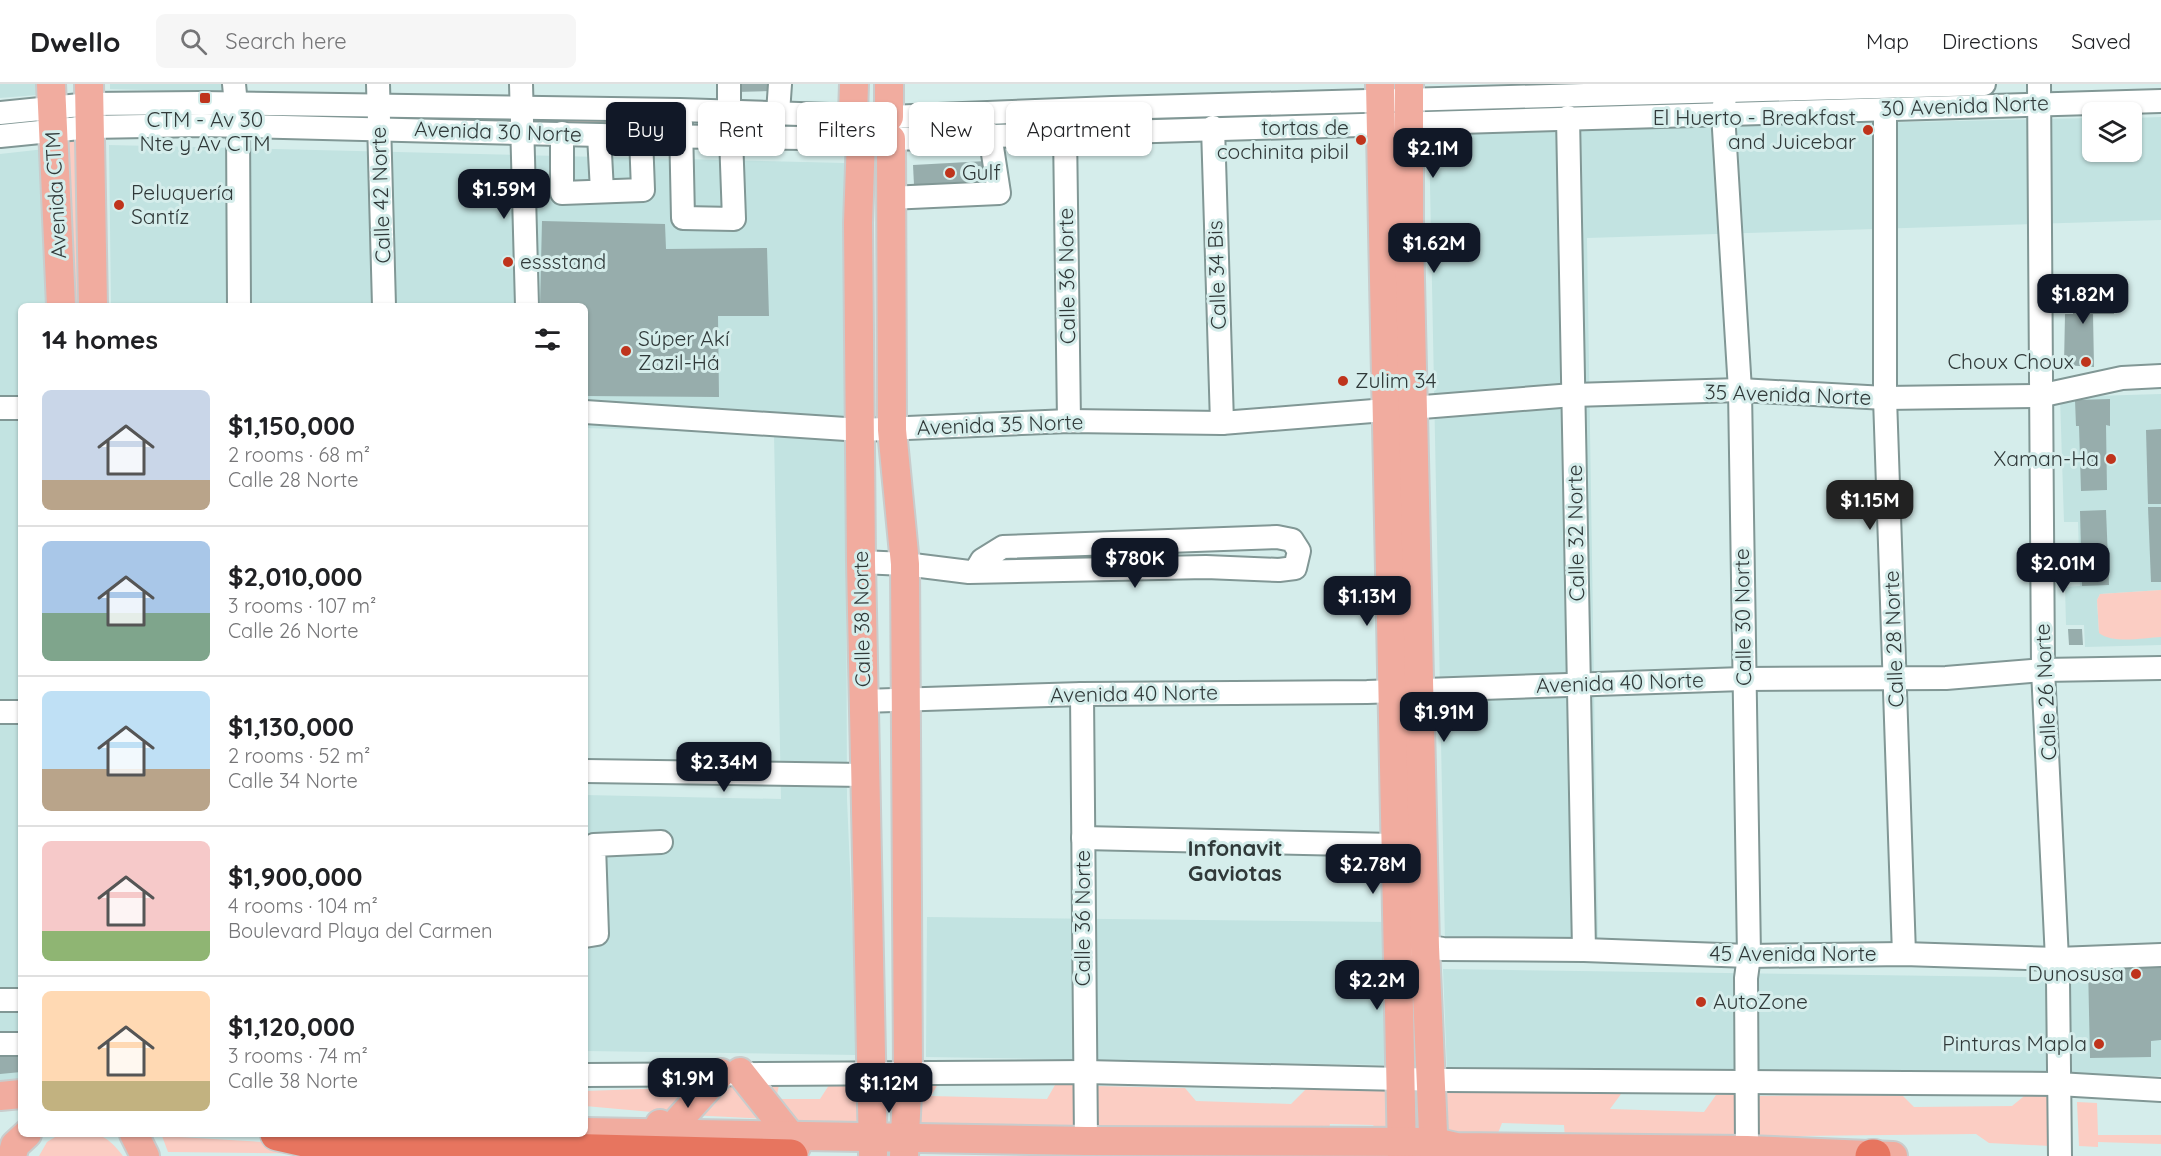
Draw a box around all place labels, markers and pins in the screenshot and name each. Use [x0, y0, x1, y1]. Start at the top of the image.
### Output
marker: CTM - Av 30 Nte y Av CTM [198, 91, 212, 105]
place label: El Huerto - Breakfast and Juicebar [1653, 104, 1856, 154]
place label: CTM - Av 30 Nte y Av CTM [139, 106, 271, 156]
place label: tortas de cochinita pibil [1217, 114, 1349, 164]
marker: El Huerto - Breakfast and Juicebar [1861, 123, 1875, 137]
pin: $2.1M [1391, 128, 1475, 179]
marker: tortas de cochinita pibil [1354, 133, 1368, 147]
place label: Gulf [962, 159, 1001, 185]
marker: Gulf [943, 166, 957, 180]
pin: $1.59M [455, 169, 553, 220]
place label: Peluquería Santíz [131, 179, 234, 229]
marker: Peluquería Santíz [112, 198, 126, 212]
pin: $1.62M [1385, 223, 1483, 274]
place label: essstand [520, 248, 606, 274]
marker: essstand [501, 255, 515, 269]
pin: $1.82M [2034, 274, 2132, 325]
place label: Súper Akí Zazil-Há [638, 325, 730, 375]
marker: Súper Akí Zazil-Há [619, 344, 633, 358]
place label: Choux Choux [1947, 348, 2074, 374]
marker: Choux Choux [2079, 355, 2093, 369]
place label: Zulim 34 [1355, 367, 1437, 393]
marker: Zulim 34 [1336, 374, 1350, 388]
place label: Xaman-Ha [1993, 445, 2099, 471]
marker: Xaman-Ha [2104, 452, 2118, 466]
pin: $1.15M [1821, 480, 1919, 531]
pin: $780K [1093, 538, 1177, 589]
pin: $2.01M [2014, 543, 2112, 594]
pin: $1.13M [1318, 576, 1416, 627]
pin: $1.91M [1395, 692, 1493, 743]
pin: $2.34M [675, 742, 773, 793]
pin: $2.78M [1324, 844, 1422, 895]
pin: $2.2M [1335, 960, 1419, 1011]
place label: Dunosusa [2028, 960, 2124, 986]
marker: Dunosusa [2129, 967, 2143, 981]
place label: AutoZone [1713, 988, 1808, 1014]
marker: AutoZone [1694, 995, 1708, 1009]
place label: Pinturas Mapla [1942, 1030, 2087, 1056]
marker: Pinturas Mapla [2092, 1037, 2106, 1051]
pin: $1.9M [646, 1058, 730, 1109]
pin: $1.12M [840, 1063, 938, 1114]

